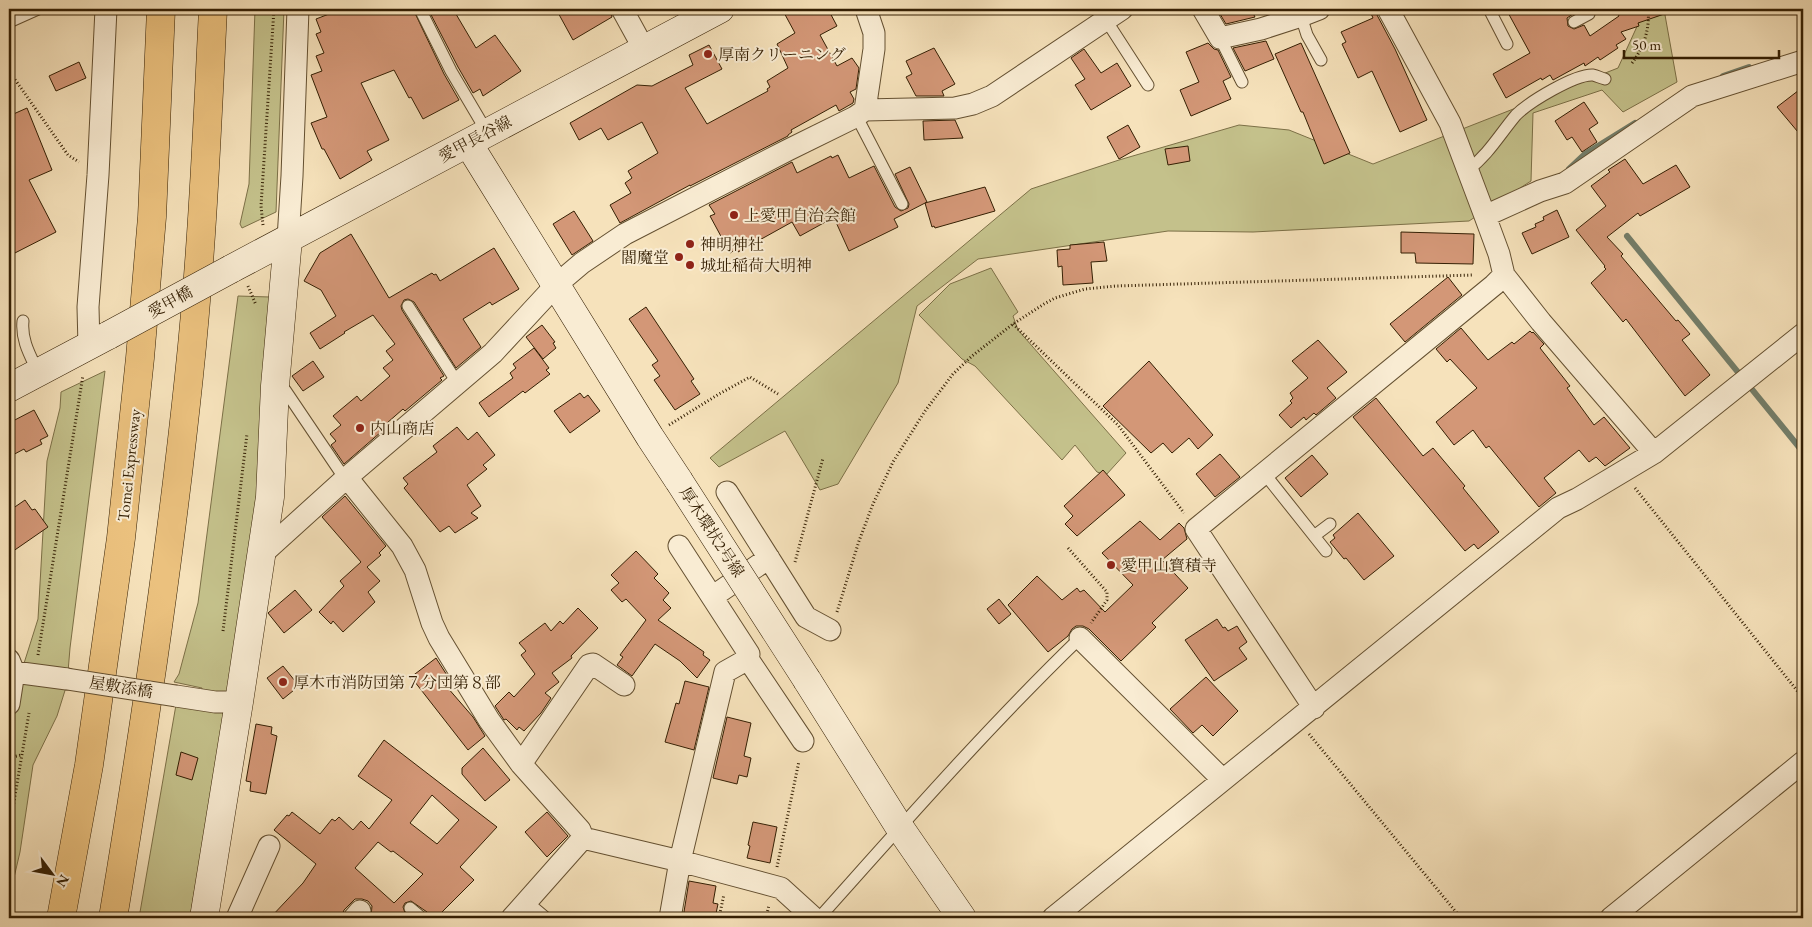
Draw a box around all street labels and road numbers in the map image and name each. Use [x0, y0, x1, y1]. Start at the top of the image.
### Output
street label: 愛甲長谷線 [435, 111, 515, 167]
street label: 愛甲橋 [144, 281, 196, 323]
street label: Tomei Expressway [113, 407, 145, 522]
street label: 厚木環状2号線 [675, 483, 749, 581]
street label: 屋敷添橋 [88, 672, 154, 702]

